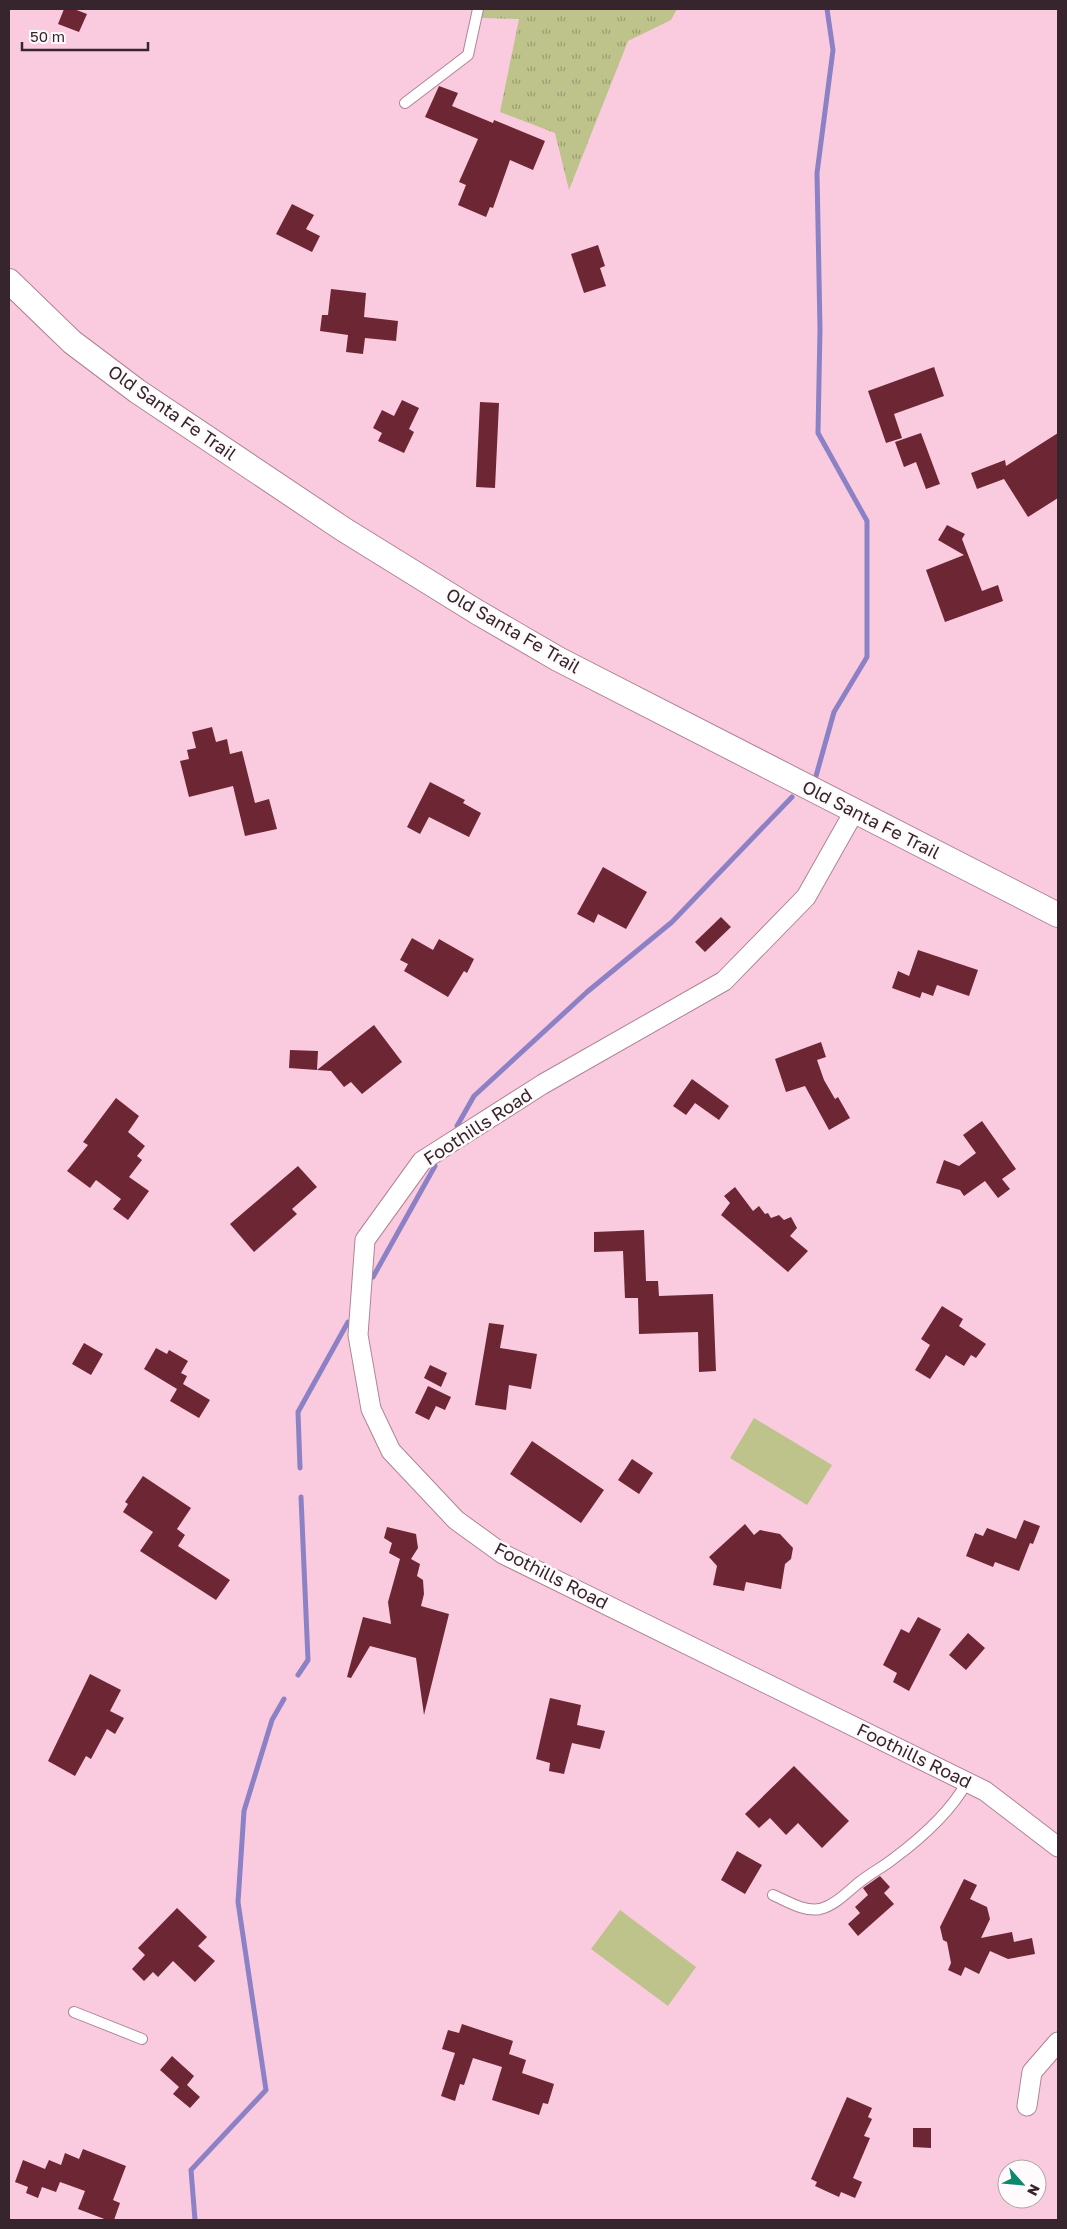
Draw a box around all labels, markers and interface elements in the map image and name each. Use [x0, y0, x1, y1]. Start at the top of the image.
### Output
scale bar [22, 20, 149, 52]
text: 50 m [30, 27, 65, 45]
street label: Old Santa Fe Trail [104, 360, 241, 465]
street label: Old Santa Fe Trail [442, 583, 585, 678]
street label: Old Santa Fe Trail [799, 775, 944, 863]
street label: Foothills Road [419, 1083, 536, 1169]
street label: Foothills Road [491, 1537, 612, 1613]
street label: Foothills Road [853, 1718, 975, 1792]
north arrow [997, 2159, 1047, 2209]
text: N [1024, 2182, 1044, 2199]

